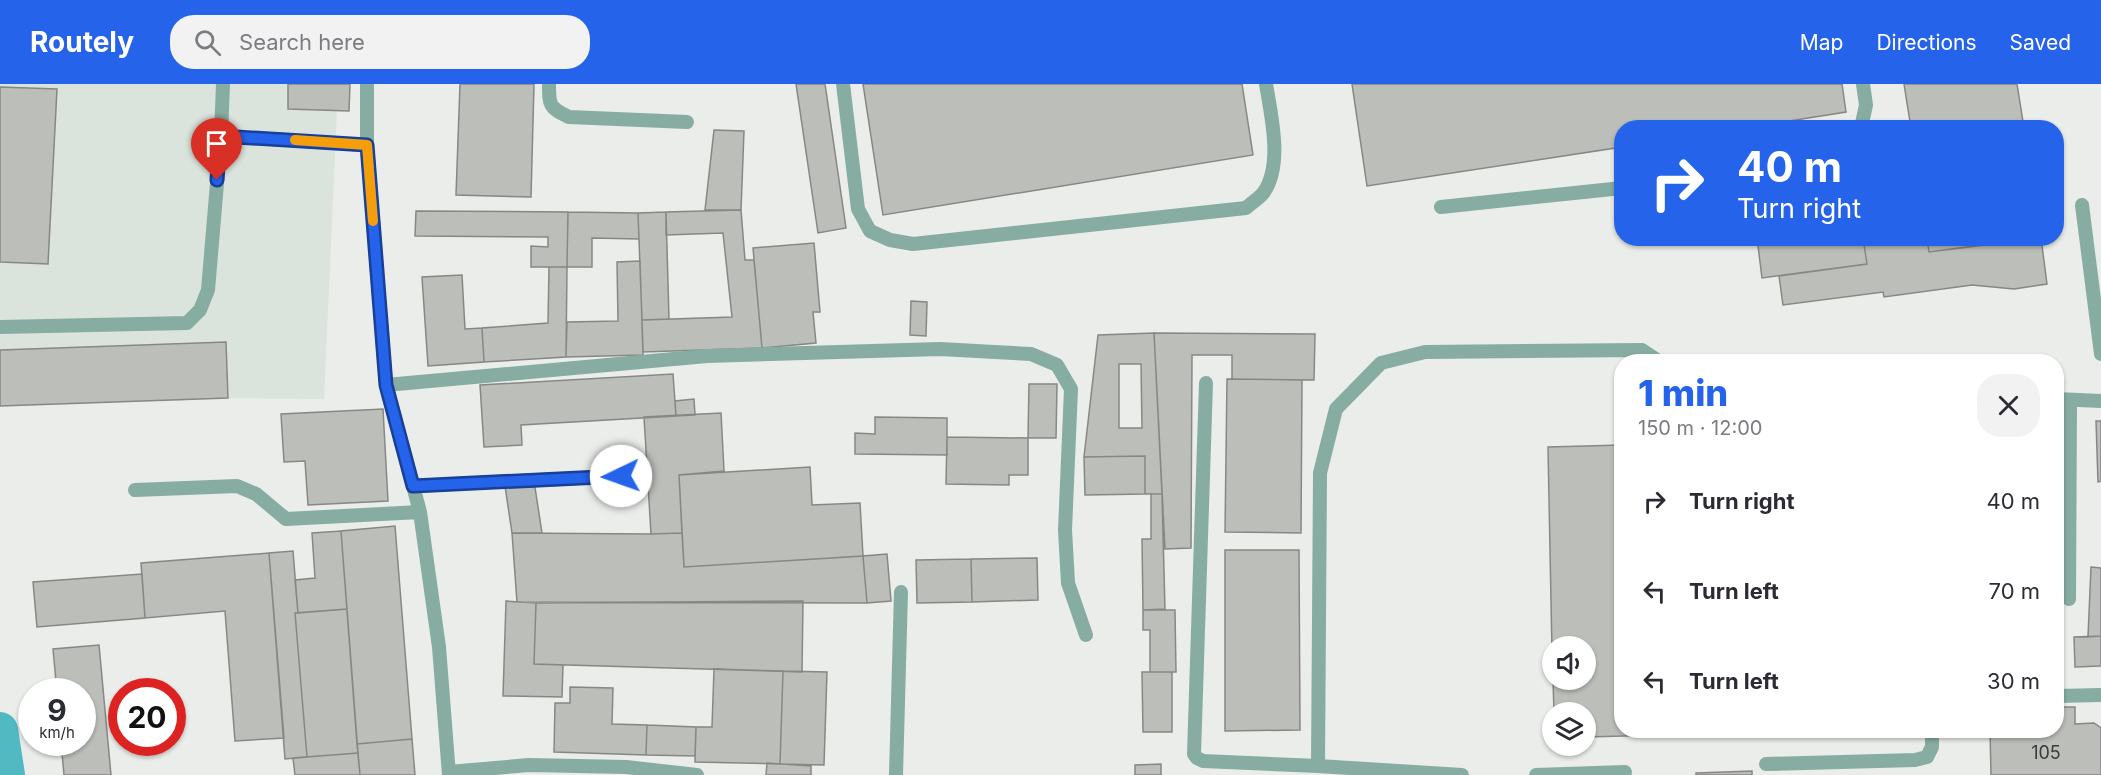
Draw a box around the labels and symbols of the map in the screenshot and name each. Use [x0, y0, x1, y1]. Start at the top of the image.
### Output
pin [191, 118, 242, 180]
position arrow [589, 444, 653, 508]
speed limit sign: 20 [108, 678, 186, 756]
house number: 105 [2031, 742, 2061, 763]

